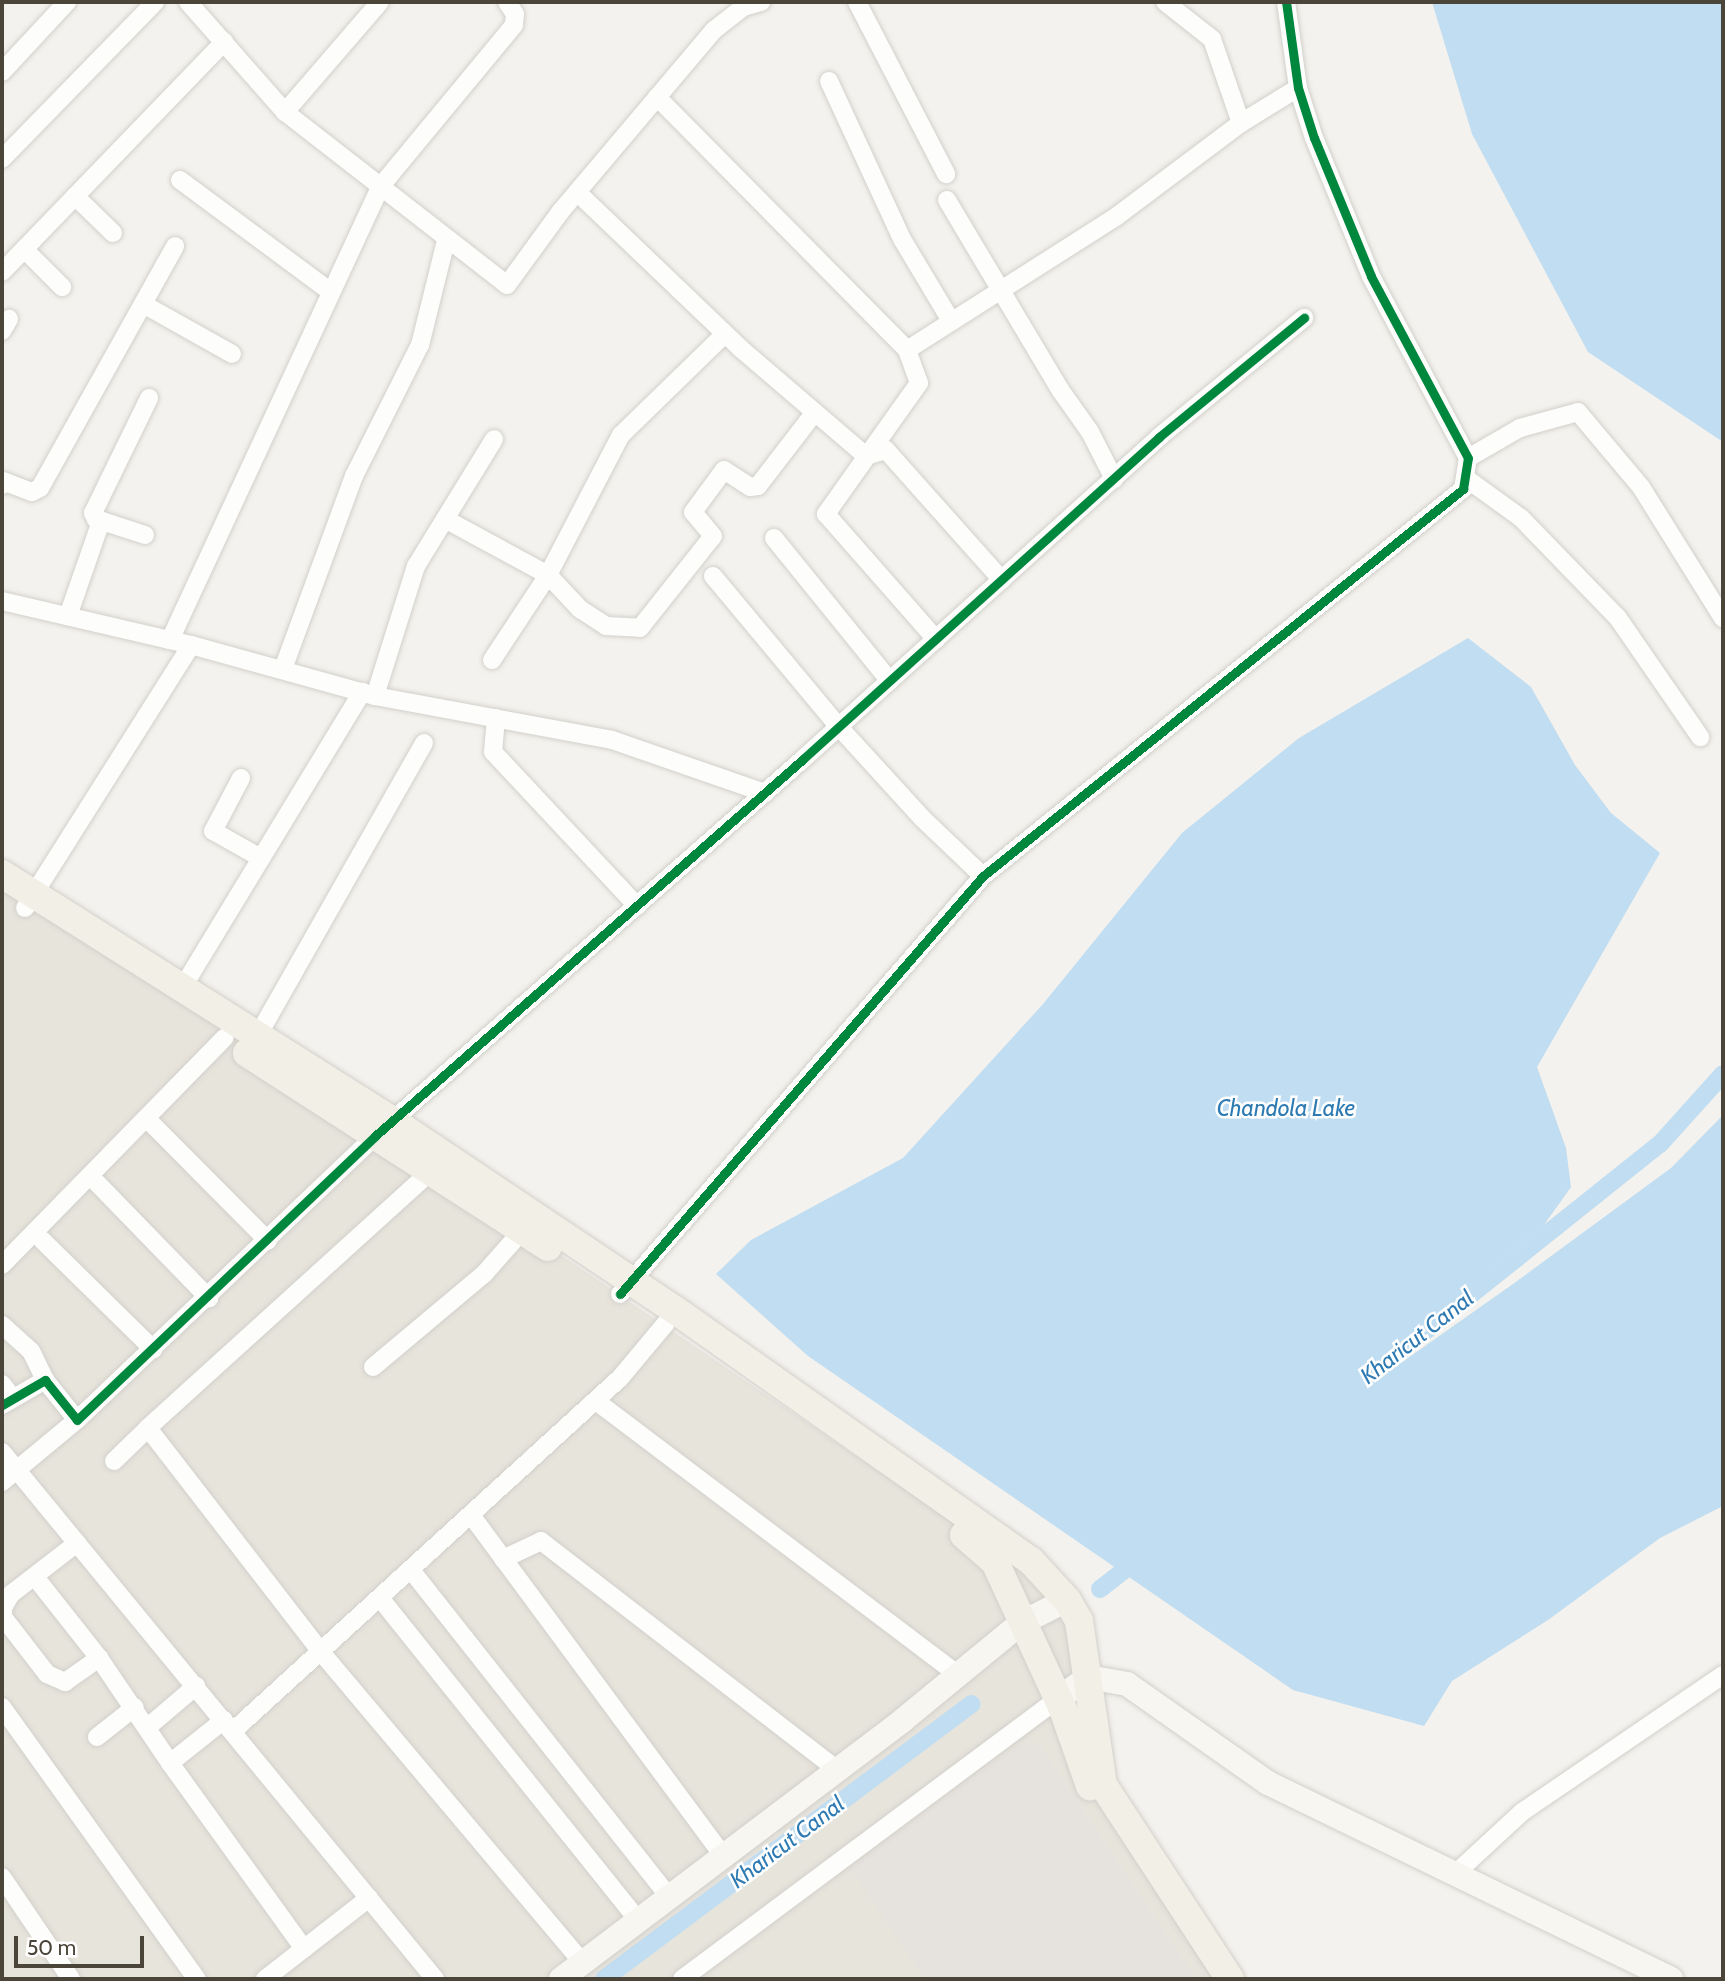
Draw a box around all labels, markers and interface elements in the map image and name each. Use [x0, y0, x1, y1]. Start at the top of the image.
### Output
water label: Chandola Lake [1217, 1094, 1355, 1122]
water label: Kharicut Canal [1355, 1284, 1479, 1390]
water label: Kharicut Canal [724, 1790, 850, 1894]
scale bar [18, 1922, 147, 1966]
text: 50 m [27, 1935, 76, 1960]

